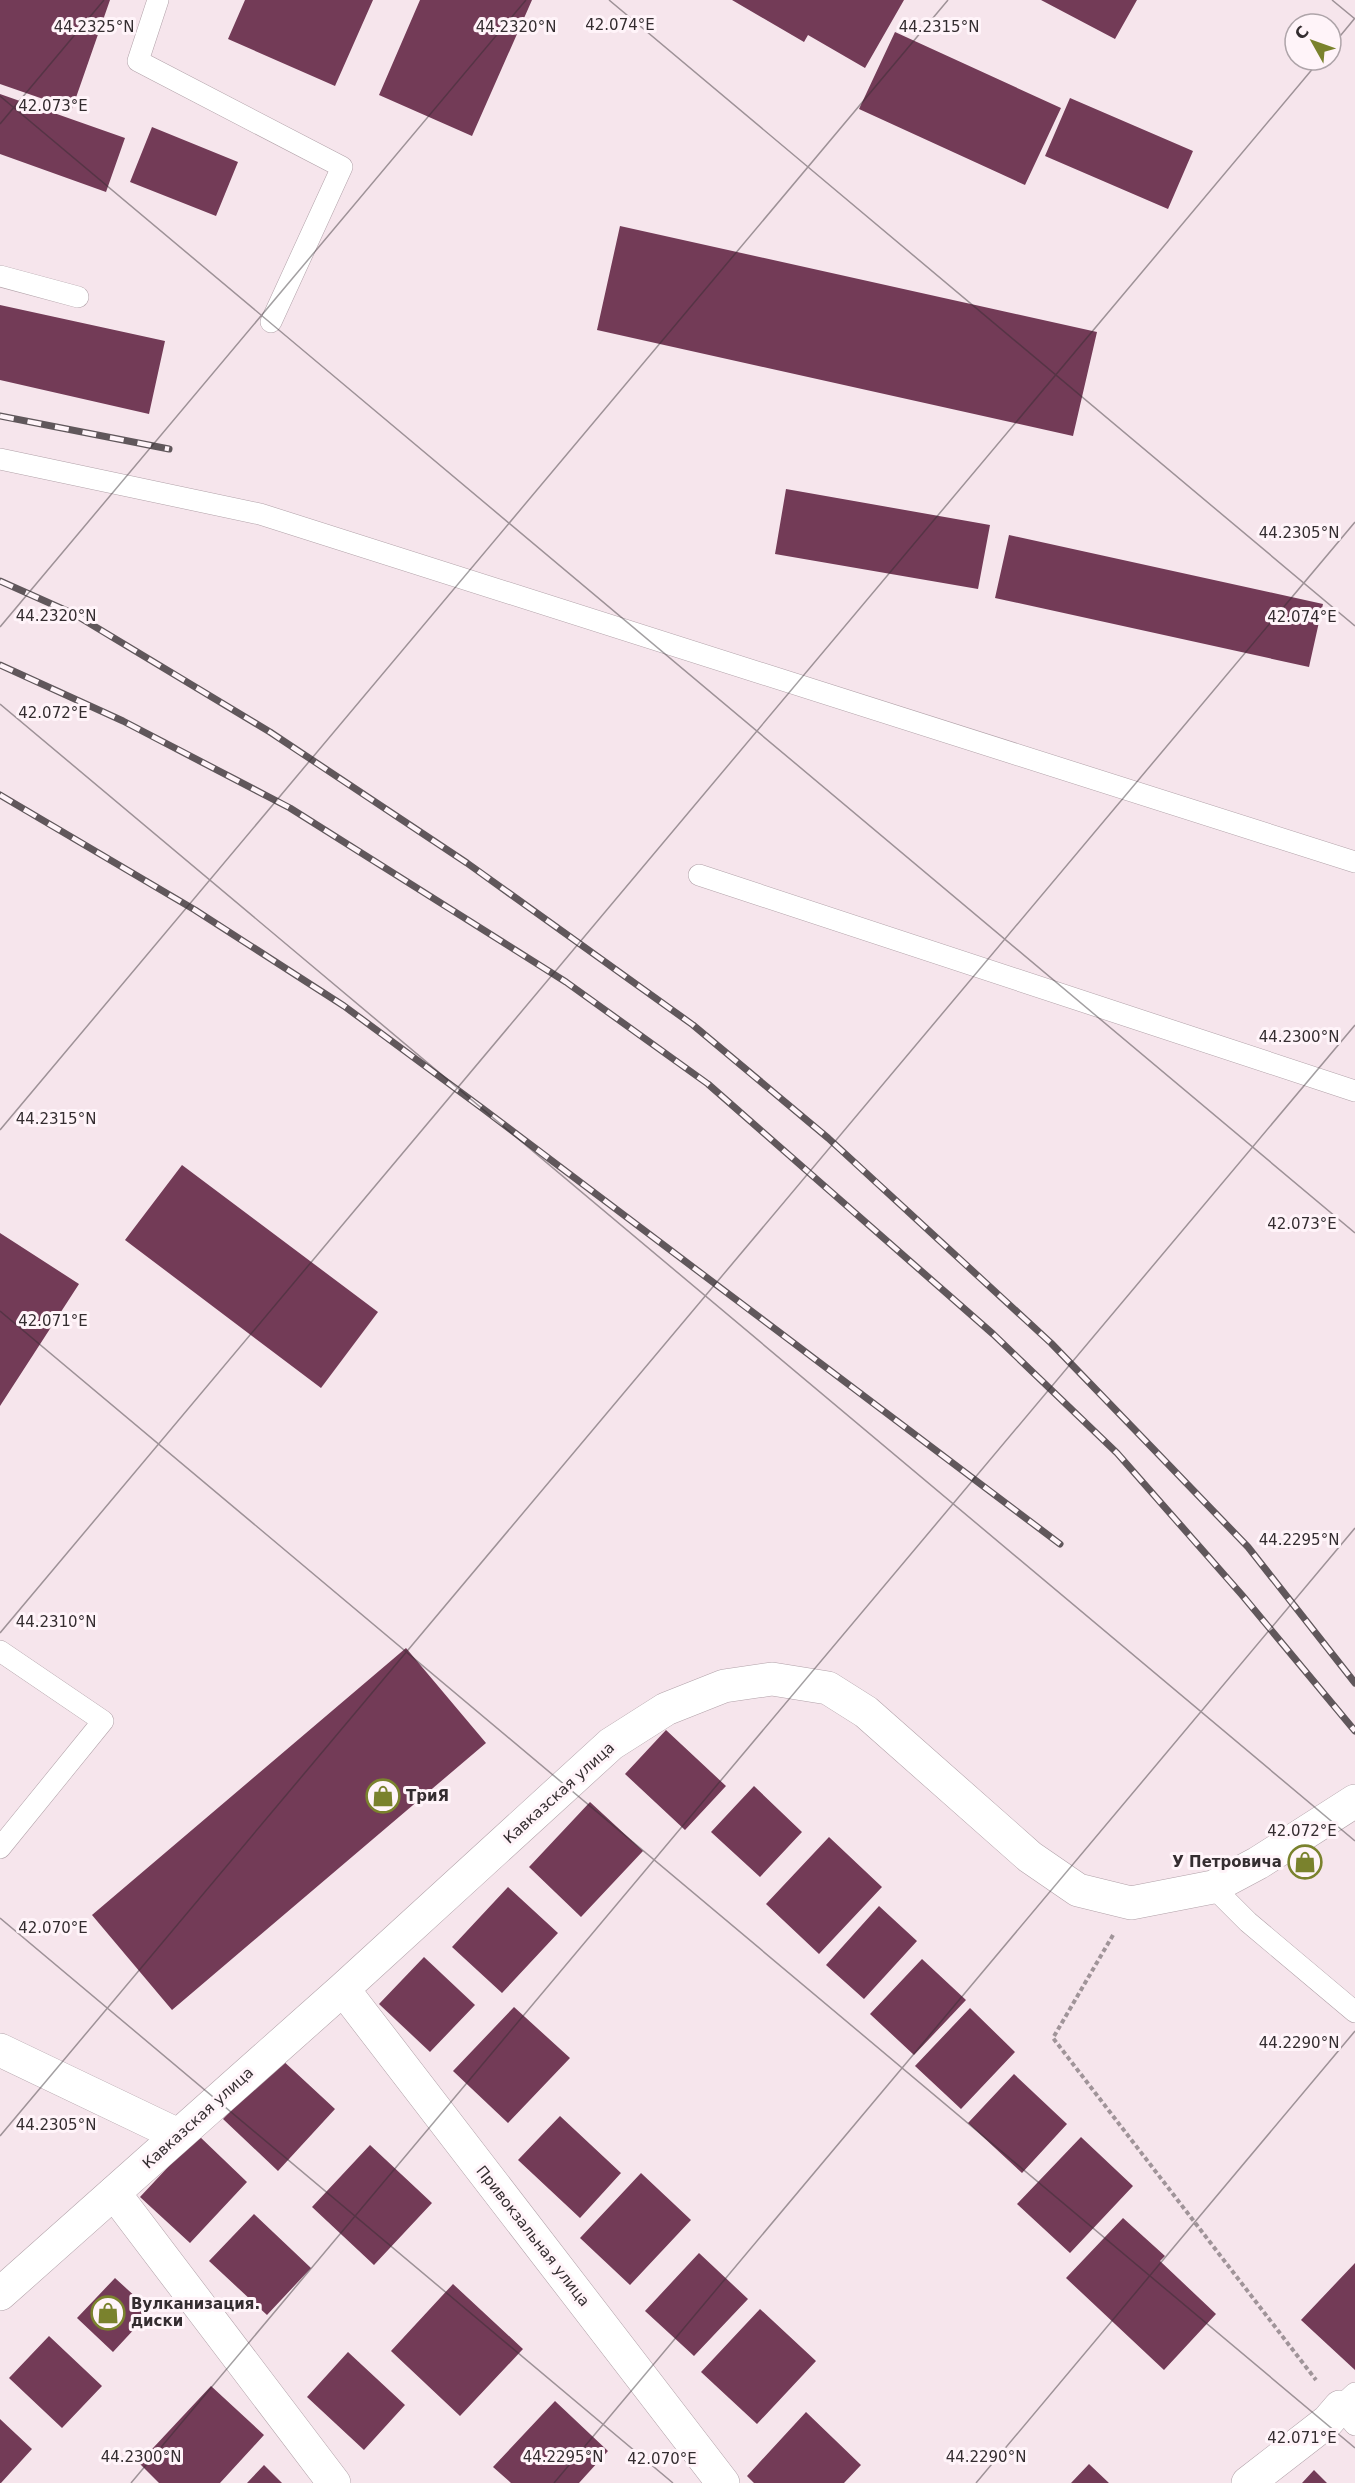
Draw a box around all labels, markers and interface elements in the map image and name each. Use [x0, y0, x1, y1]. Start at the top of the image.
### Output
north arrow [1283, 12, 1343, 72]
text: 42.074°E [585, 16, 655, 34]
text: 44.2325°N [54, 18, 134, 36]
text: 44.2320°N [476, 18, 556, 36]
text: 44.2315°N [899, 18, 979, 36]
text: С [1291, 22, 1313, 43]
text: 42.073°E [18, 97, 88, 115]
text: 44.2305°N [1259, 524, 1339, 542]
text: 44.2320°N [16, 607, 96, 625]
text: 42.074°E [1267, 608, 1337, 626]
text: 42.072°E [18, 704, 88, 722]
text: 44.2300°N [1259, 1028, 1339, 1046]
text: 44.2315°N [16, 1110, 96, 1128]
text: 42.073°E [1267, 1215, 1337, 1233]
text: 42.071°E [18, 1312, 88, 1330]
text: 44.2295°N [1259, 1531, 1339, 1549]
text: 44.2310°N [16, 1613, 96, 1631]
street label: Кавказская улица [500, 1739, 618, 1847]
shop icon: ТриЯ [365, 1778, 401, 1814]
place label: ТриЯ [406, 1787, 449, 1805]
text: 42.072°E [1267, 1822, 1337, 1840]
shop icon: У Петровича [1287, 1844, 1323, 1880]
place label: У Петровича [1172, 1853, 1282, 1871]
text: 42.070°E [18, 1919, 88, 1937]
text: 44.2290°N [1259, 2034, 1339, 2052]
street label: Кавказская улица [139, 2064, 257, 2172]
text: 44.2305°N [16, 2116, 96, 2134]
street label: Привокзальная улица [472, 2162, 594, 2310]
shop icon: Вулканизация. диски [90, 2295, 126, 2331]
place label: Вулканизация. диски [131, 2295, 260, 2330]
text: 42.071°E [1267, 2429, 1337, 2447]
text: 44.2300°N [101, 2448, 181, 2466]
text: 44.2295°N [523, 2448, 603, 2466]
text: 44.2290°N [946, 2448, 1026, 2466]
text: 42.070°E [627, 2450, 697, 2468]

